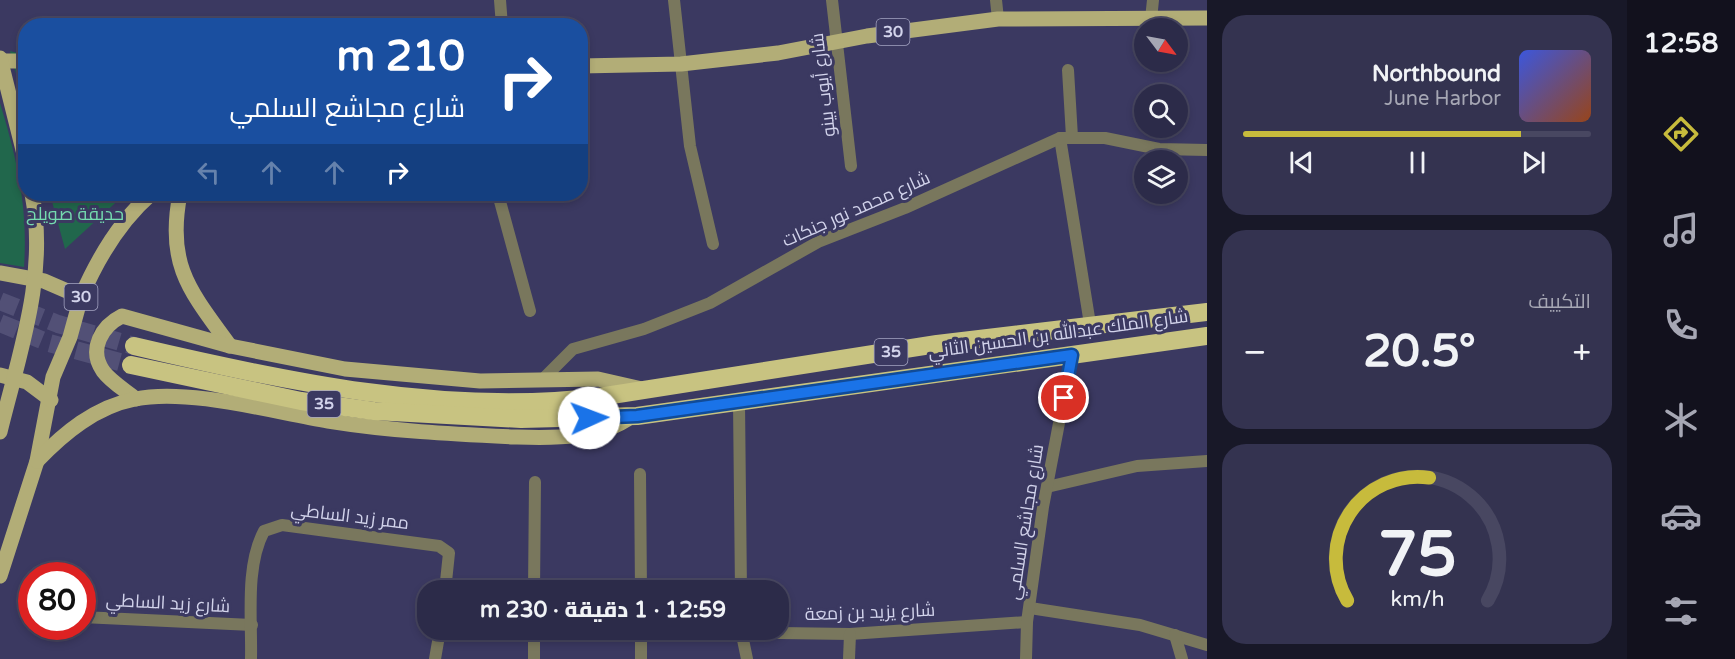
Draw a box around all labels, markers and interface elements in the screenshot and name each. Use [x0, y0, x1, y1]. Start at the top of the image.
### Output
north arrow [1134, 18, 1188, 72]
map controls [1134, 18, 1188, 204]
road number: 30 [876, 19, 910, 45]
text: 12:58 [1644, 27, 1718, 60]
text: 210 m [336, 31, 465, 82]
street label: شارع أيوب بينو [806, 32, 841, 138]
icon: right [486, 42, 564, 120]
text: Northbound [1372, 61, 1501, 87]
button: search [1134, 84, 1188, 138]
text: June Harbor [1384, 87, 1501, 111]
text: شارع مجاشع السلمي [229, 92, 465, 125]
icon: directions [1660, 113, 1702, 155]
icon: previous [1285, 146, 1318, 179]
icon: pause [1401, 146, 1434, 179]
icon: next [1517, 146, 1550, 179]
button: layers [1134, 150, 1188, 204]
icon: left [192, 156, 225, 189]
icon: ahead [255, 156, 288, 189]
icon: ahead [318, 156, 351, 189]
icon: right [381, 156, 414, 189]
street label: شارع محمد نور جنكات [779, 166, 934, 252]
park label: حديقة صويلح [26, 203, 124, 226]
icon: music [1660, 209, 1702, 251]
road number: 30 [64, 284, 98, 310]
text: التكييف [1528, 290, 1591, 314]
street label: شارع الملك عبدالله بن الحسين الثاني [926, 304, 1190, 366]
icon: phone [1660, 304, 1702, 346]
text: 20.5° [1363, 325, 1476, 379]
text: − [1243, 333, 1267, 372]
text: + [1572, 333, 1591, 372]
road number: 35 [874, 339, 908, 365]
pin [1038, 372, 1089, 423]
icon: arrive [1047, 381, 1080, 414]
position arrow [557, 386, 621, 450]
road number: 35 [308, 391, 340, 417]
icon: climate [1660, 399, 1702, 441]
street label: شارع مجاشع السلمي [1002, 443, 1051, 602]
icon: car [1660, 495, 1702, 537]
street label: ممر زيد الساطي [289, 498, 410, 537]
text: 75 [1378, 518, 1456, 593]
speed limit sign: 80 [18, 562, 96, 640]
text: km/h [1390, 587, 1444, 613]
street label: شارع زيد الساطي [105, 589, 231, 620]
icon: filters [1660, 590, 1702, 632]
text: 12:59 · 1 دقيقة · 230 m [480, 597, 726, 623]
street label: شارع يزيد بن زمعة [804, 599, 936, 626]

